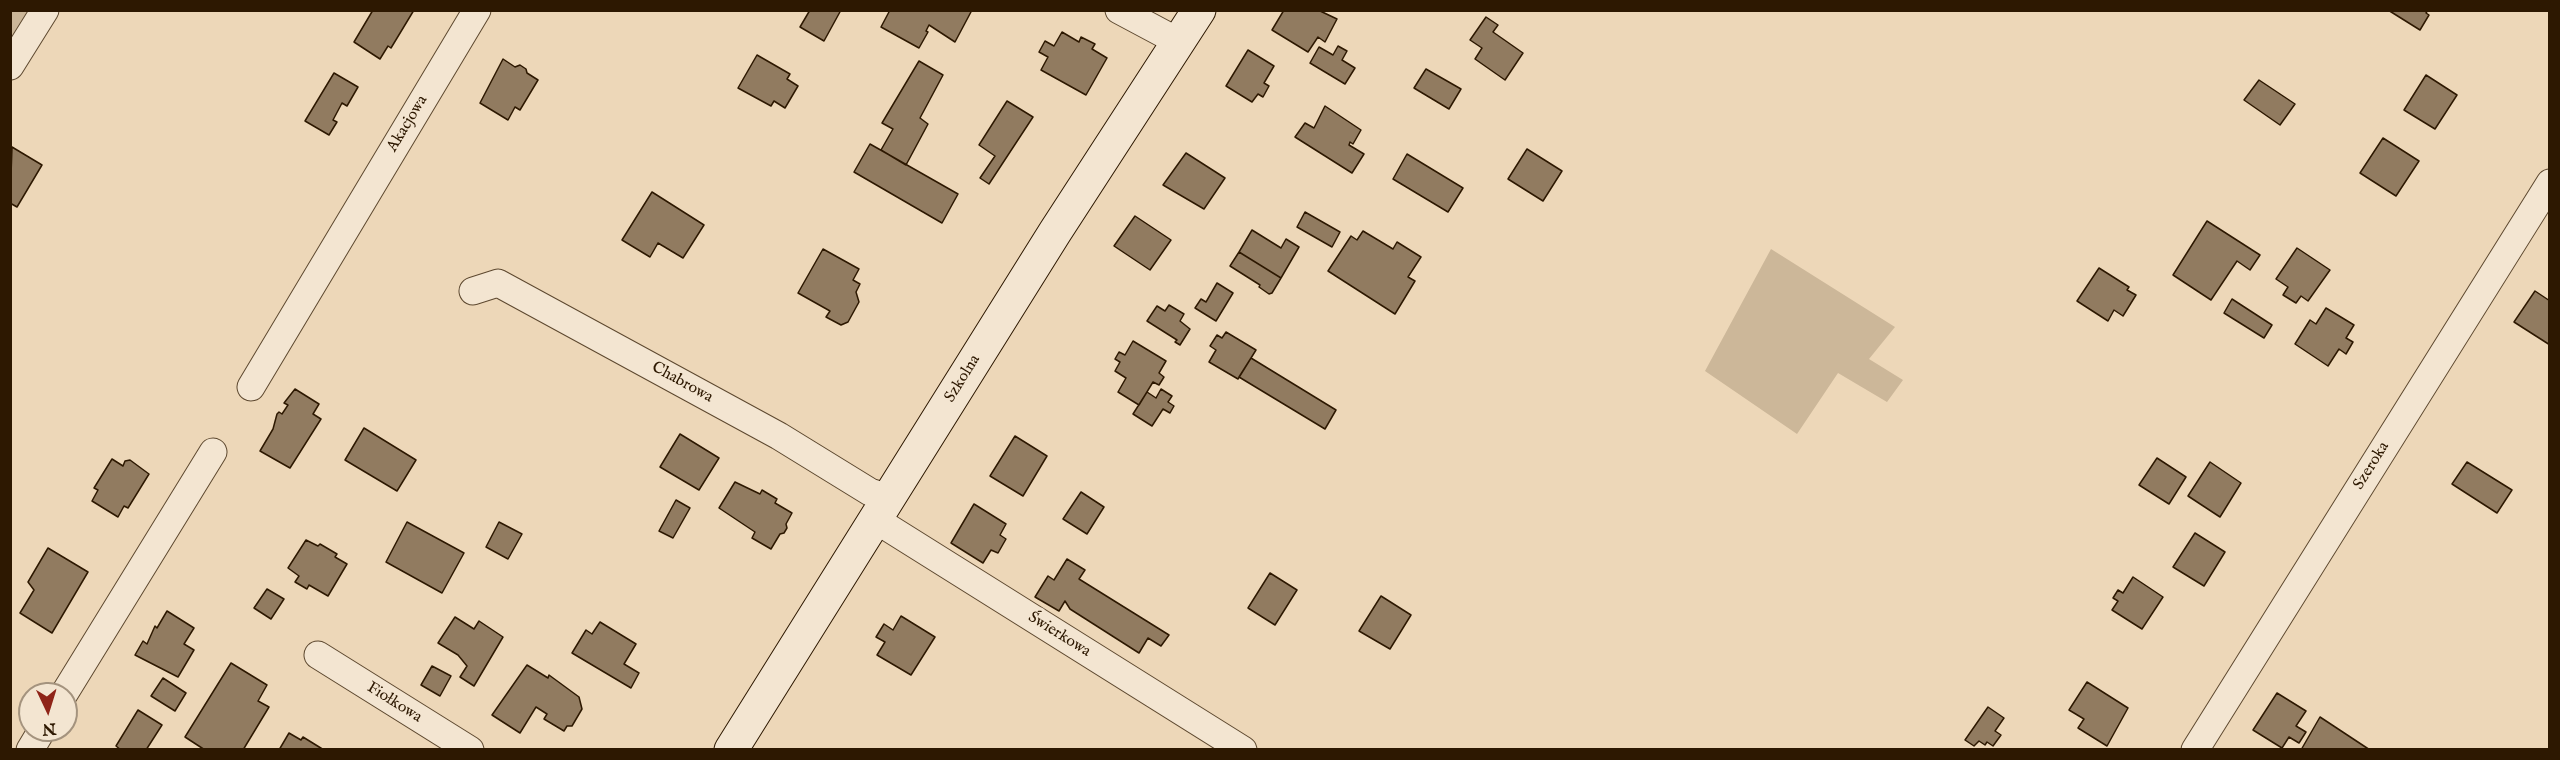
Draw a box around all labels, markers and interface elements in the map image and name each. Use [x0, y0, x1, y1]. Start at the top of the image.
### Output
street label: Akacjowa [384, 92, 432, 156]
street label: Szkolna [941, 352, 985, 406]
street label: Chabrowa [648, 358, 716, 408]
street label: Szeroka [2350, 438, 2394, 494]
street label: Świerkowa [1024, 608, 1094, 662]
street label: Fiołkowa [363, 679, 425, 727]
north arrow [18, 682, 78, 742]
text: N [42, 718, 57, 738]

